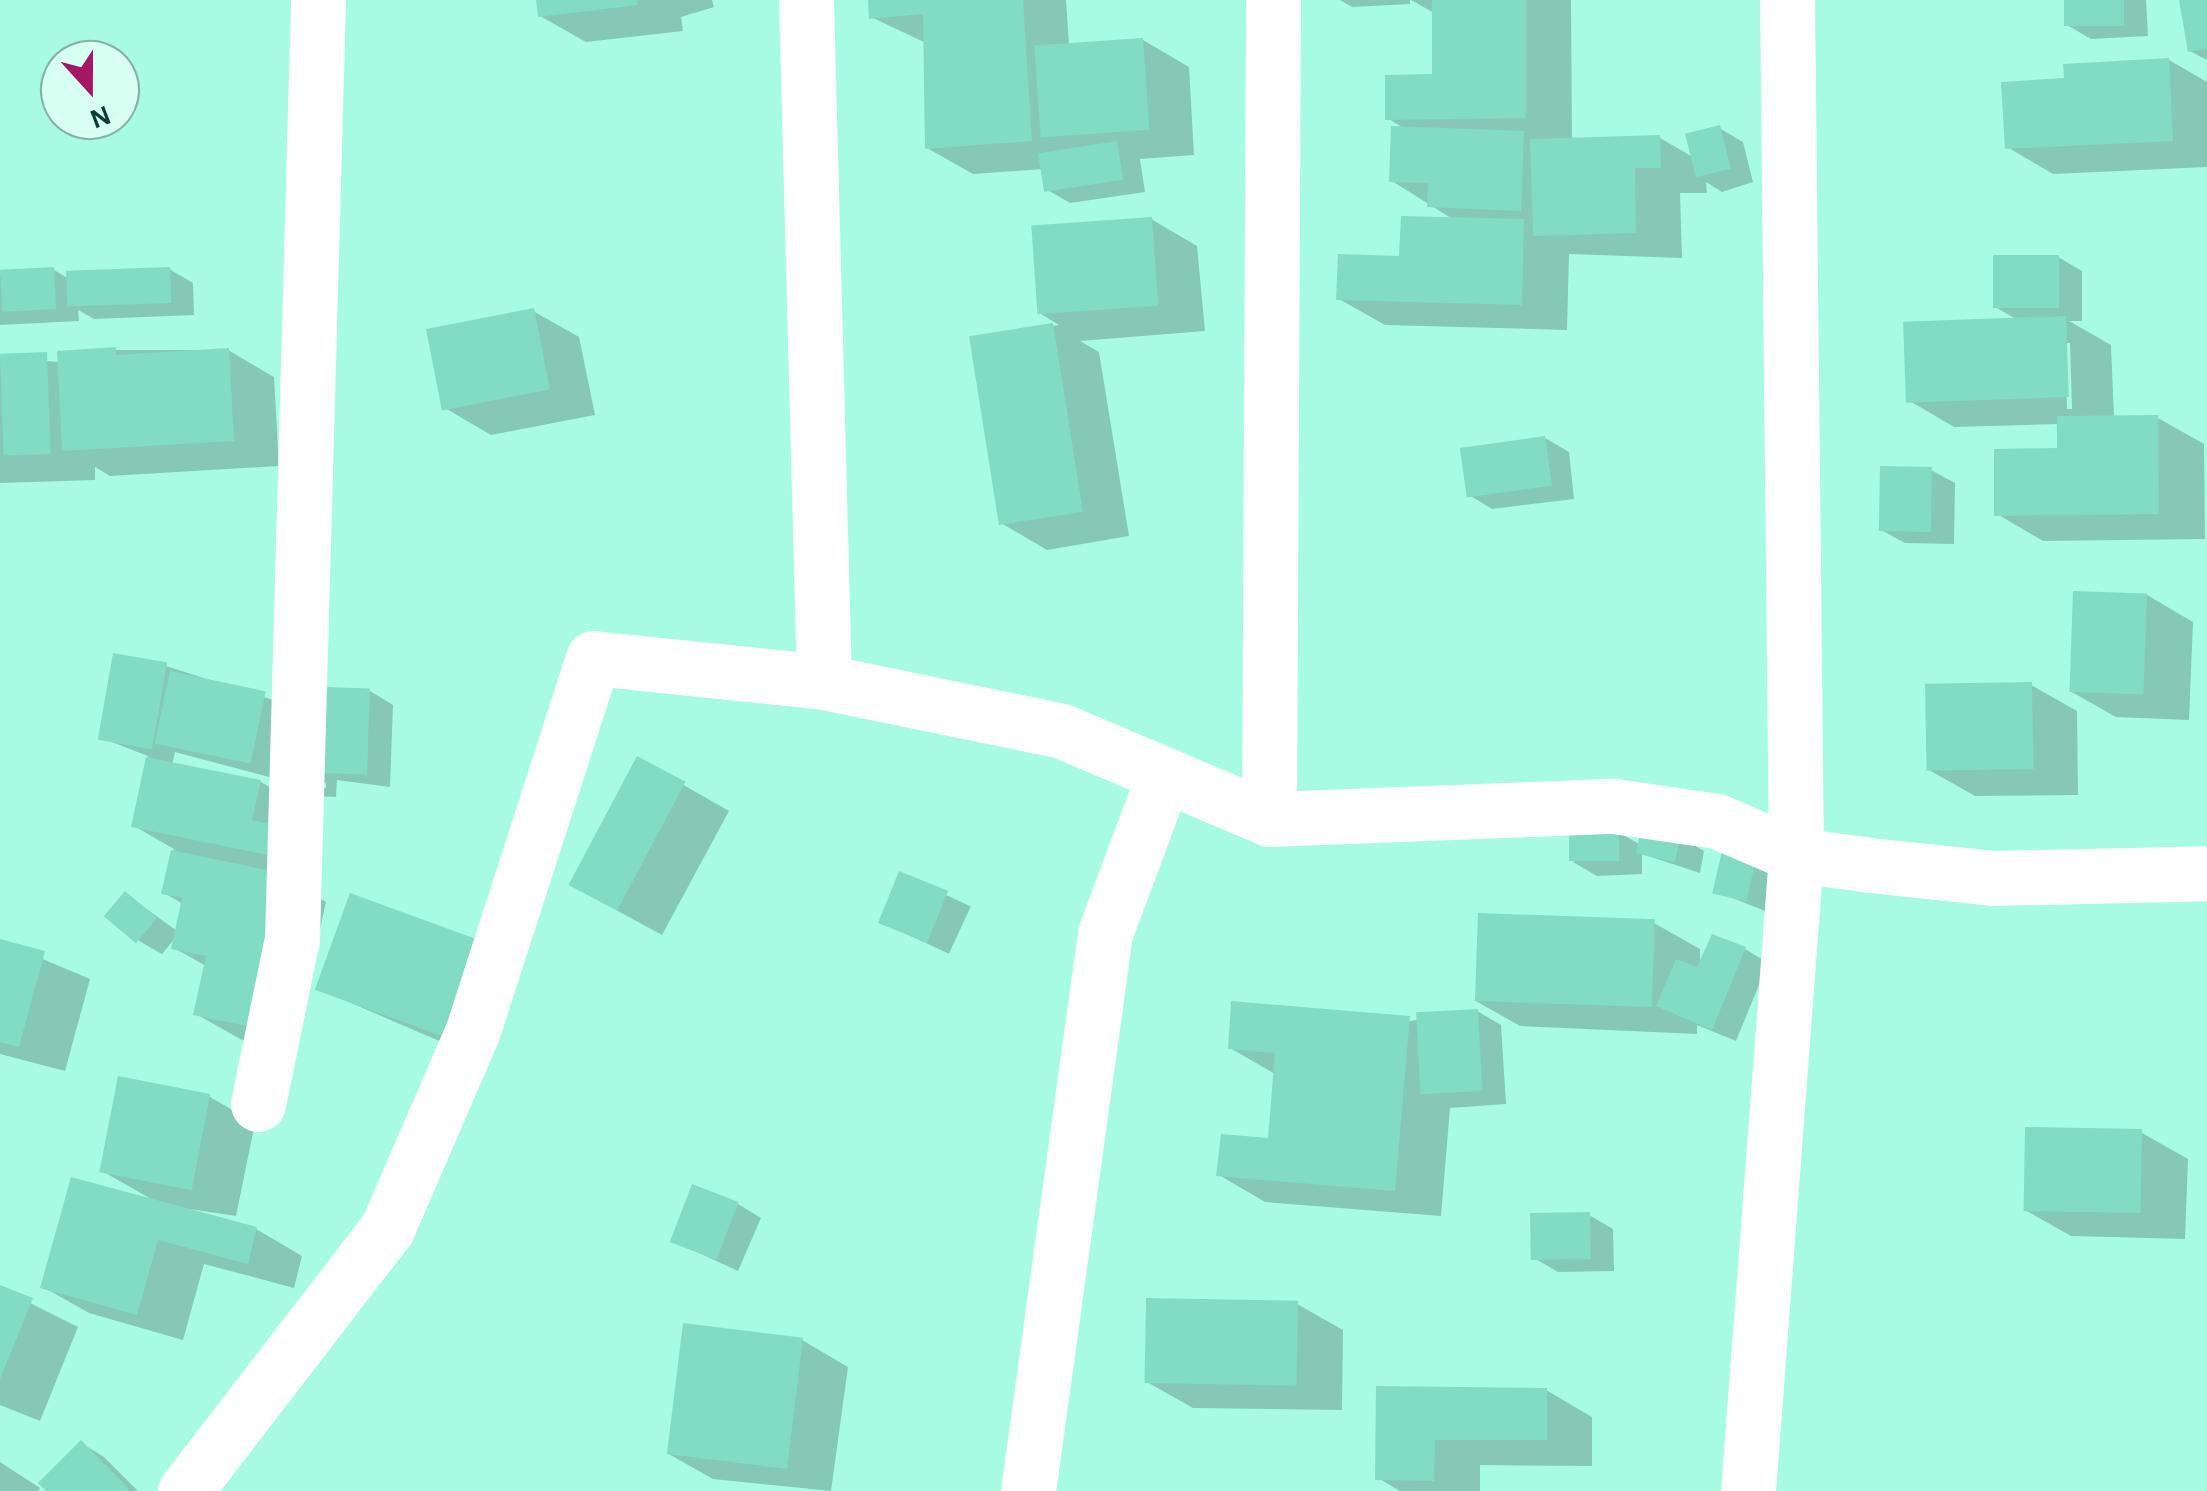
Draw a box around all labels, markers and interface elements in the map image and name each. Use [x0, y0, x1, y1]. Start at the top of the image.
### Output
north arrow [40, 40, 140, 140]
text: N [86, 100, 114, 133]

